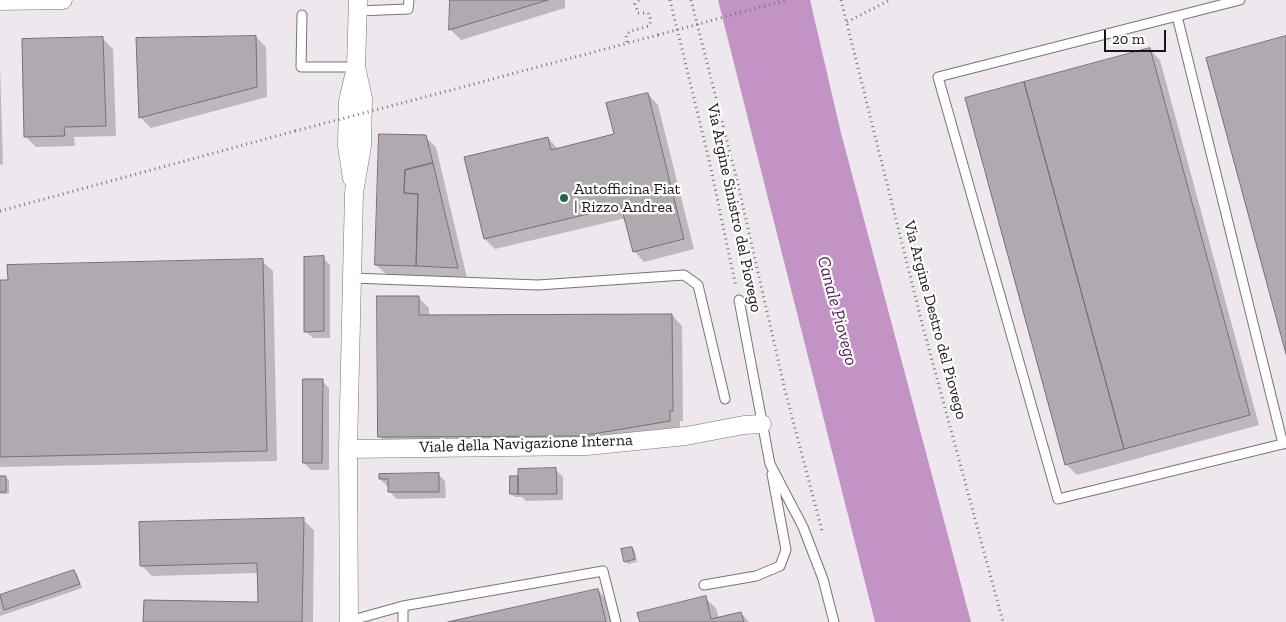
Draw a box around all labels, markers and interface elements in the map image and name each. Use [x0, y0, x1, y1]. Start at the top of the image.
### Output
scale bar [1106, 20, 1168, 52]
text: 20 m [1112, 30, 1145, 48]
street label: Via Argine Sinistro del Piovego [702, 102, 766, 314]
place label: Autofficina Fiat | Rizzo Andrea [574, 179, 681, 217]
marker: Autofficina Fiat | Rizzo Andrea [558, 192, 570, 204]
street label: Via Argine Destro del Piovego [899, 218, 971, 422]
water label: Canale Piovego [812, 254, 862, 368]
street label: Viale della Navigazione Interna [419, 431, 633, 457]

